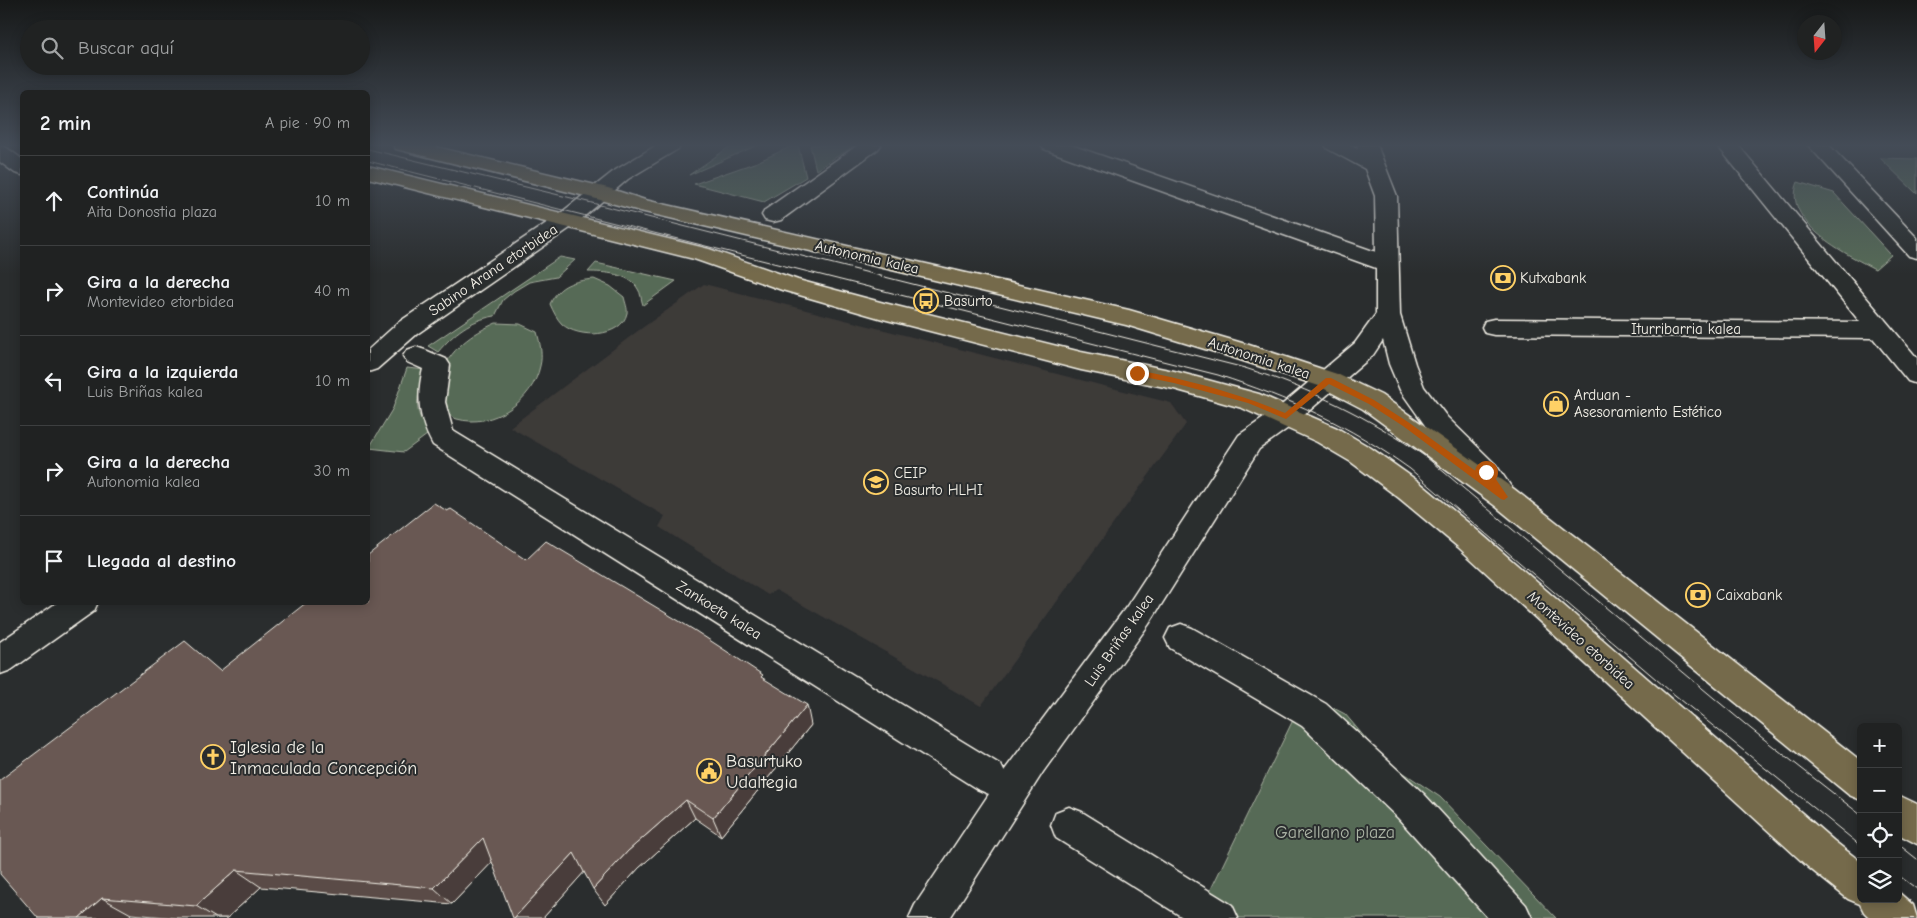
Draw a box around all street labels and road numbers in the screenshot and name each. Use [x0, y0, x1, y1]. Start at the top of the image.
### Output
street label: Sabino Arana etorbidea [425, 220, 561, 320]
street label: Autonomia kalea [813, 236, 921, 278]
street label: Iturribarria kalea [1631, 320, 1741, 338]
street label: Autonomia kalea [1206, 333, 1312, 383]
street label: Zankoeta kalea [673, 577, 765, 643]
street label: Montevideo etorbidea [1524, 587, 1638, 693]
street label: Luis Briñas kalea [1080, 590, 1158, 690]

